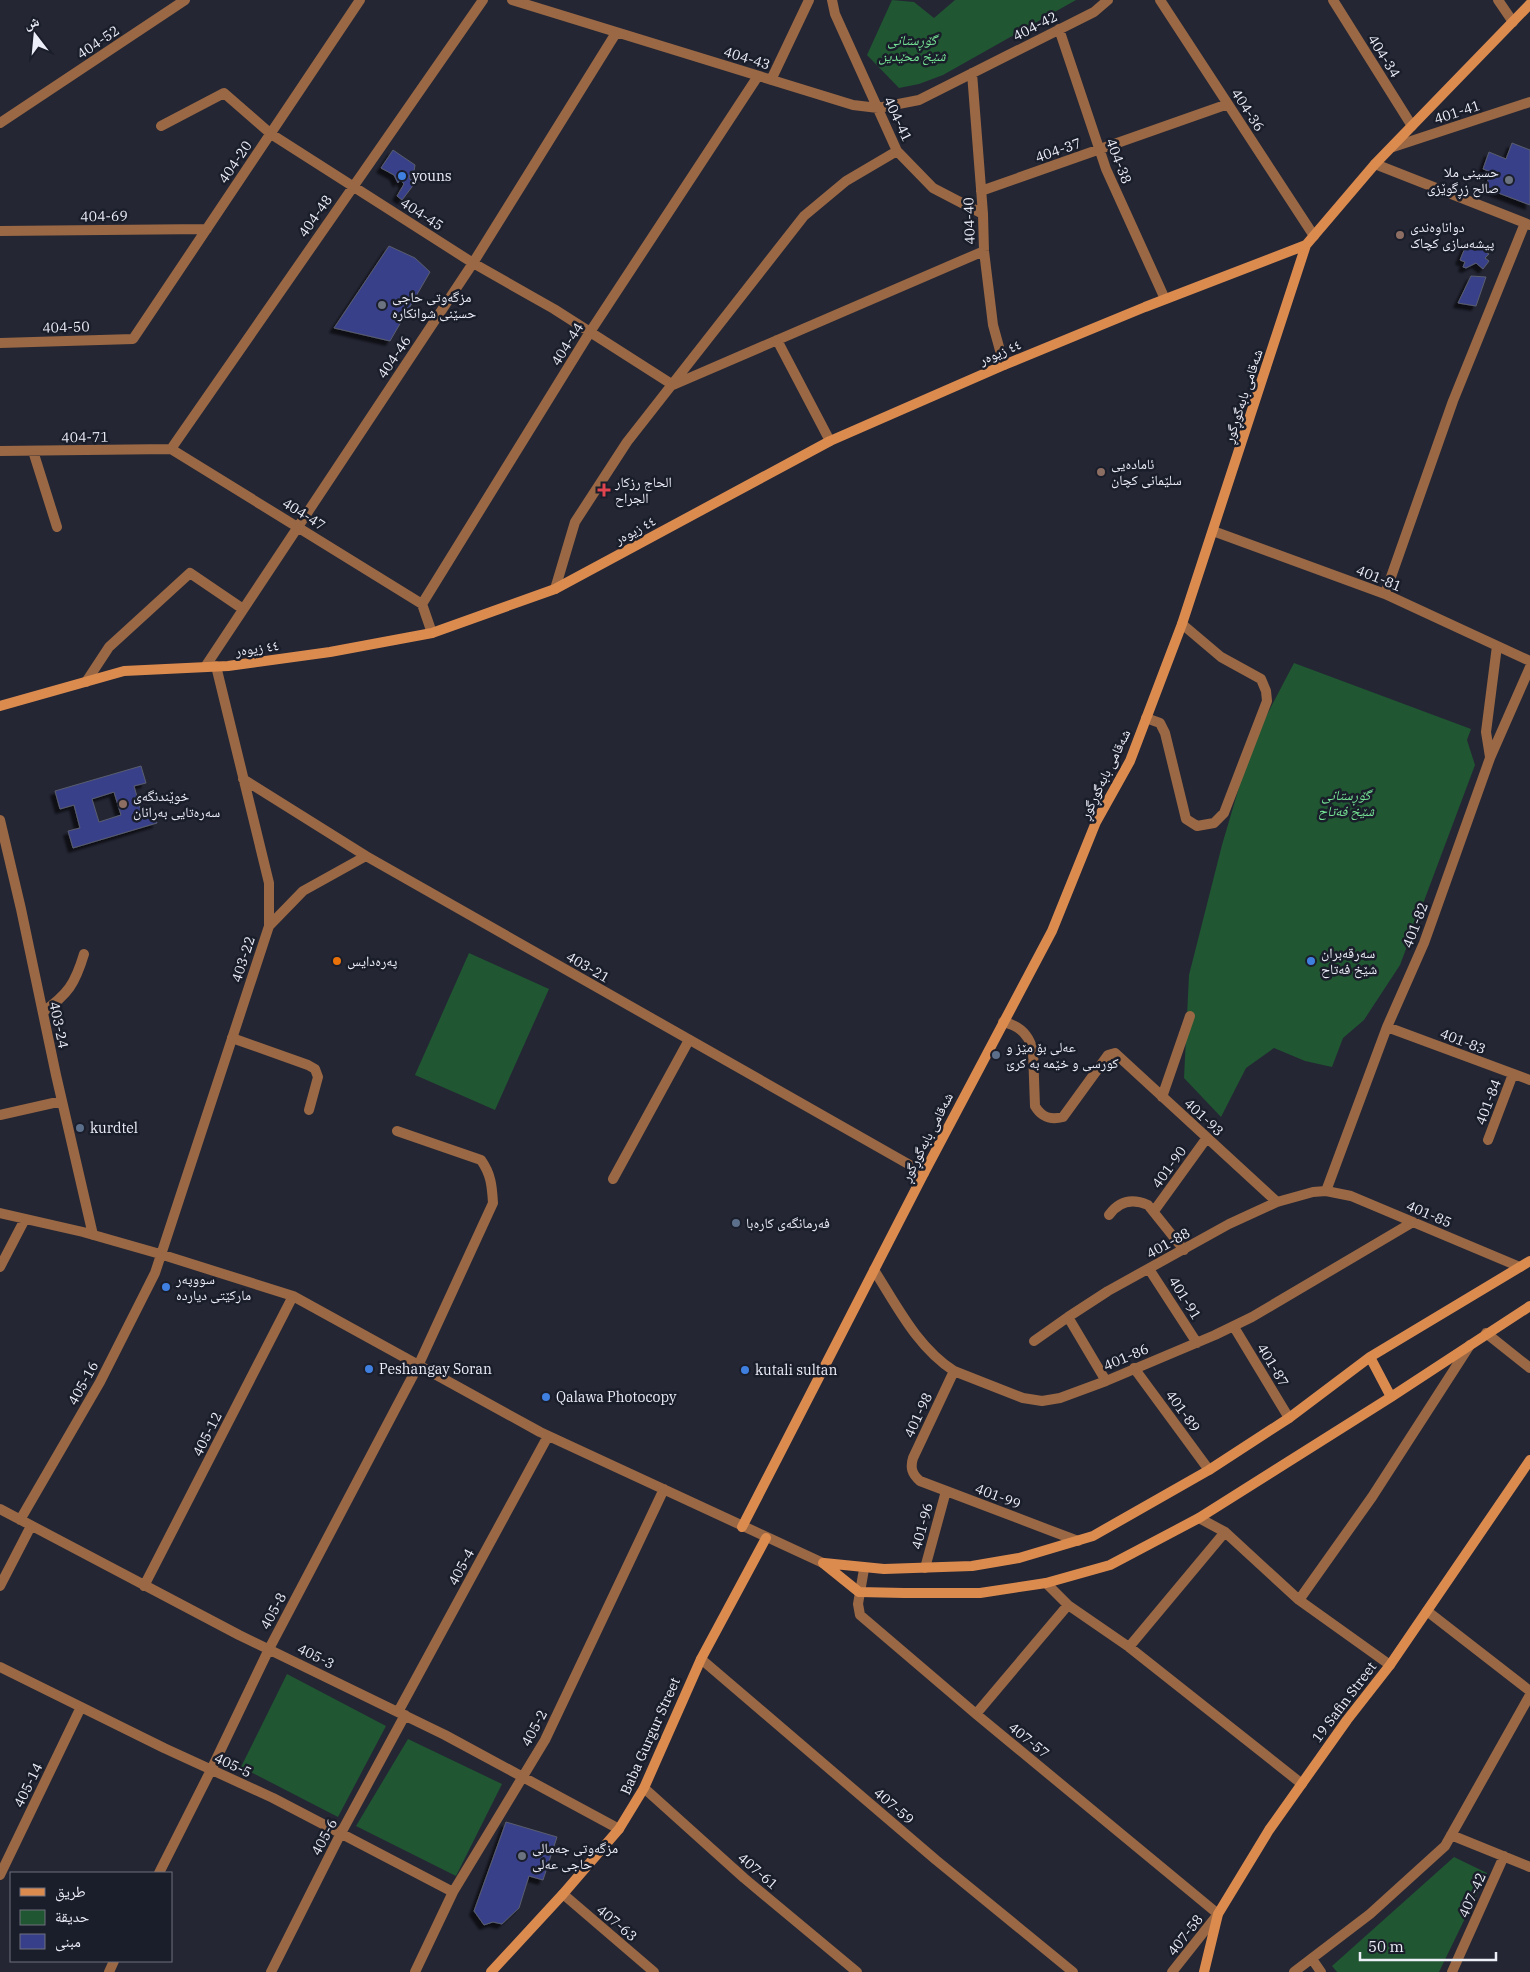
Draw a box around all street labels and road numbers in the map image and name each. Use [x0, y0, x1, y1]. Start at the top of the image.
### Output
street label: 404-42 [1010, 7, 1060, 45]
street label: 404-52 [73, 21, 123, 63]
street label: 404-34 [1364, 31, 1404, 81]
street label: 404-43 [722, 42, 772, 74]
street label: 404-36 [1228, 85, 1268, 135]
street label: 404-41 [880, 94, 916, 144]
street label: 401-41 [1432, 96, 1482, 128]
street label: 404-37 [1033, 134, 1083, 166]
street label: 404-38 [1102, 136, 1136, 186]
street label: 404-20 [214, 137, 256, 187]
street label: 404-48 [294, 191, 336, 241]
street label: 404-45 [397, 194, 447, 234]
street label: 404-40 [959, 197, 979, 245]
street label: 404-69 [80, 207, 128, 225]
street label: 404-50 [42, 317, 90, 337]
street label: 404-44 [547, 319, 587, 369]
street label: 404-46 [373, 332, 415, 382]
street label: ٤٤ زیوەر [975, 335, 1024, 369]
street label: شەقامی بابەگوڕگوڕ [1219, 347, 1269, 447]
street label: 404-71 [61, 428, 109, 446]
street label: 404-47 [279, 494, 329, 534]
street label: ٤٤ زیوەر [611, 512, 659, 549]
street label: 401-81 [1354, 561, 1404, 595]
street label: ٤٤ زیوەر [233, 636, 280, 660]
street label: شەقامی بابەگوڕگوڕ [1075, 726, 1137, 824]
street label: 401-82 [1398, 900, 1432, 950]
street label: 403-22 [227, 934, 259, 984]
street label: 403-21 [563, 947, 613, 987]
street label: 403-24 [45, 1000, 73, 1050]
street label: 401-83 [1438, 1024, 1488, 1058]
street label: 401-84 [1471, 1077, 1505, 1127]
street label: شەقامی بابەگوڕگوڕ [896, 1090, 960, 1187]
street label: 401-93 [1180, 1094, 1228, 1140]
street label: 401-90 [1148, 1142, 1190, 1192]
street label: 401-85 [1404, 1196, 1454, 1232]
street label: 401-88 [1143, 1224, 1193, 1262]
street label: 401-91 [1165, 1273, 1205, 1323]
street label: 401-86 [1101, 1339, 1151, 1375]
street label: 401-87 [1253, 1340, 1293, 1390]
street label: 405-16 [64, 1358, 102, 1408]
street label: 401-89 [1162, 1386, 1204, 1436]
street label: 401-98 [900, 1390, 936, 1440]
street label: 405-12 [188, 1409, 226, 1459]
street label: 401-99 [973, 1479, 1023, 1513]
street label: 401-96 [907, 1501, 937, 1551]
street label: 405-4 [444, 1546, 478, 1588]
street label: 405-8 [256, 1590, 290, 1632]
street label: 405-3 [294, 1639, 338, 1673]
street label: 19 Safin Street [1308, 1658, 1380, 1746]
street label: Baba Gurgur Street [616, 1675, 684, 1797]
street label: 405-2 [517, 1707, 551, 1749]
street label: 407-57 [1005, 1718, 1053, 1762]
street label: 405-5 [211, 1749, 255, 1781]
street label: 405-14 [9, 1760, 47, 1810]
street label: 407-59 [870, 1784, 918, 1828]
street label: 405-6 [307, 1816, 341, 1858]
street label: 407-61 [734, 1849, 782, 1893]
street label: 407-42 [1454, 1870, 1490, 1920]
street label: 407-63 [593, 1901, 641, 1945]
street label: 407-58 [1163, 1911, 1207, 1959]

